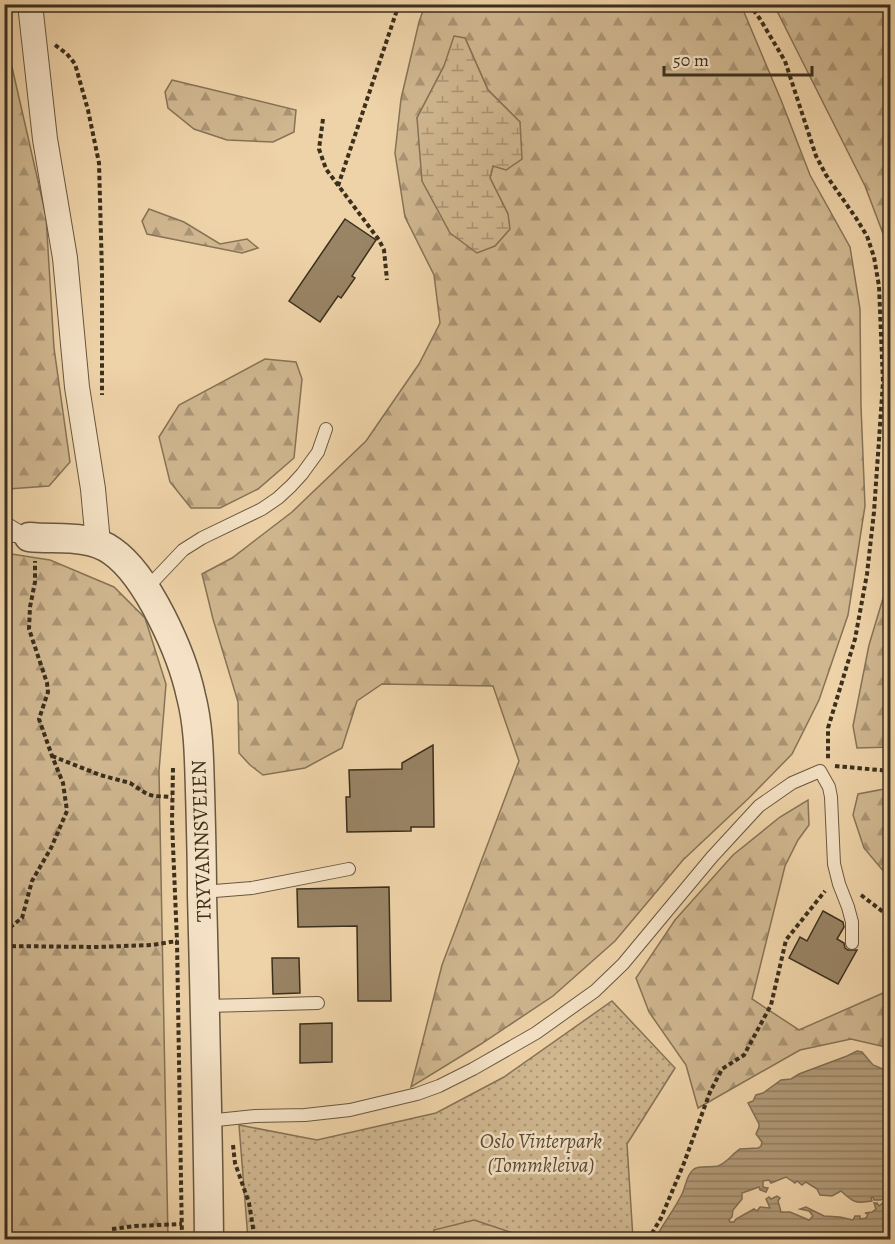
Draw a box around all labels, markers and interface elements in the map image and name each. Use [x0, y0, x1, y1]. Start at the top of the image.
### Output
scale bar [664, 39, 812, 77]
text: 50 m [673, 48, 709, 72]
street label: TRYVANNSVEIEN [184, 760, 218, 922]
park label: Oslo Vinterpark (Tommkleiva) [480, 1127, 602, 1179]

